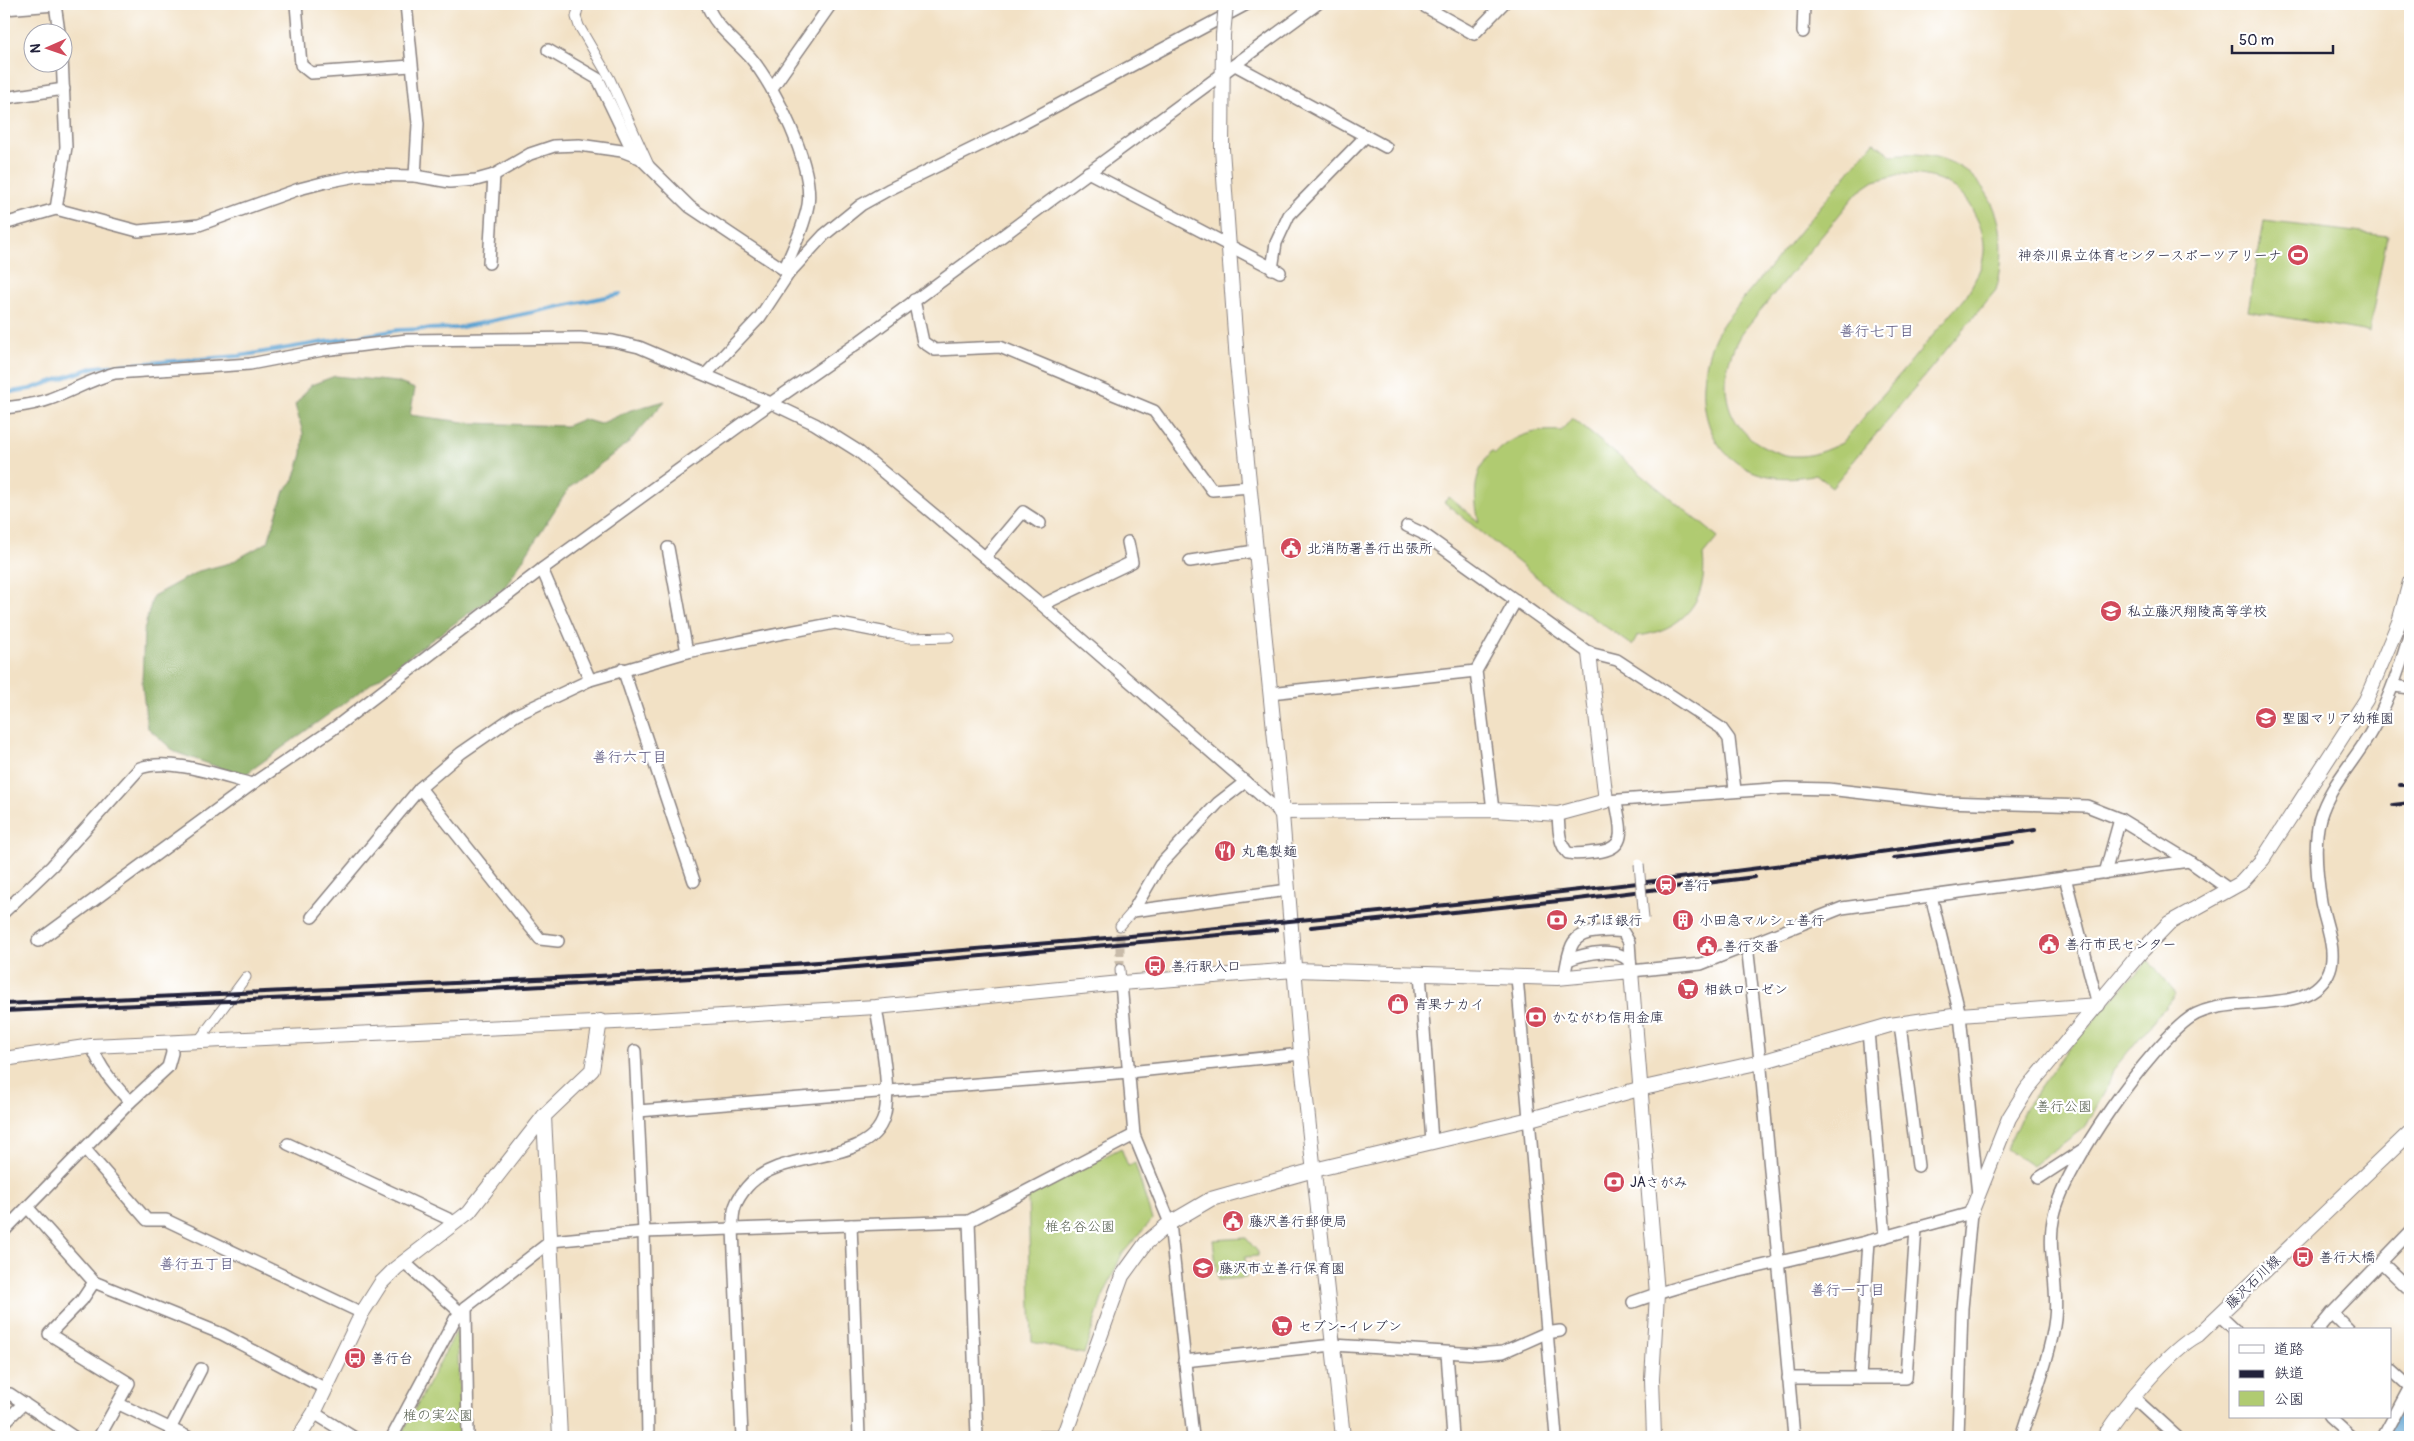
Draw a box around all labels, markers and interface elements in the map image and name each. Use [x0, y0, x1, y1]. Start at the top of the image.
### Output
north arrow [22, 22, 72, 72]
scale bar [2232, 22, 2333, 54]
text: 50 m [2239, 31, 2274, 50]
text: N [27, 43, 44, 53]
sports icon: 神奈川県立体育センタースポーツアリーナ [2286, 243, 2310, 267]
place label: 神奈川県立体育センタースポーツアリーナ [2018, 247, 2282, 264]
district label: 善行七丁目 [1839, 322, 1915, 341]
public building icon: 北消防署善行出張所 [1279, 536, 1303, 560]
place label: 北消防署善行出張所 [1307, 540, 1433, 557]
school or university icon: 私立藤沢翔陵高等学校 [2099, 599, 2123, 623]
place label: 私立藤沢翔陵高等学校 [2127, 603, 2267, 620]
school or university icon: 聖園マリア幼稚園 [2254, 706, 2278, 730]
place label: 聖園マリア幼稚園 [2282, 710, 2394, 727]
district label: 善行六丁目 [592, 748, 668, 767]
restaurant icon: 丸亀製麺 [1213, 839, 1237, 863]
place label: 丸亀製麺 [1241, 843, 1297, 860]
station icon: 善行 [1654, 873, 1678, 897]
place label: 善行 [1682, 877, 1710, 894]
bank icon: みずほ銀行 [1545, 908, 1569, 932]
building icon: 小田急マルシェ善行 [1671, 908, 1695, 932]
place label: みずほ銀行 [1573, 912, 1642, 929]
place label: 小田急マルシェ善行 [1699, 912, 1825, 929]
public building icon: 善行市民センター [2037, 932, 2061, 956]
public building icon: 善行交番 [1695, 934, 1719, 958]
place label: 善行市民センター [2065, 936, 2176, 953]
place label: 善行交番 [1723, 938, 1779, 955]
bus stop icon: 善行駅入口 [1143, 954, 1167, 978]
place label: 善行駅入口 [1171, 958, 1241, 975]
supermarket icon: 相鉄ローゼン [1676, 977, 1700, 1001]
place label: 相鉄ローゼン [1704, 981, 1788, 998]
shop icon: 青果ナカイ [1386, 992, 1410, 1016]
place label: 青果ナカイ [1414, 996, 1484, 1013]
bank icon: かながわ信用金庫 [1524, 1005, 1548, 1029]
place label: かながわ信用金庫 [1552, 1009, 1664, 1026]
park label: 善行公園 [2036, 1098, 2092, 1115]
bank icon: JAさがみ [1602, 1170, 1626, 1194]
place label: JAさがみ [1630, 1174, 1688, 1191]
public building icon: 藤沢善行郵便局 [1221, 1209, 1245, 1233]
place label: 藤沢善行郵便局 [1249, 1213, 1347, 1230]
park label: 椎名谷公園 [1045, 1218, 1115, 1235]
bus stop icon: 善行大橋 [2291, 1245, 2315, 1269]
place label: 善行大橋 [2319, 1249, 2375, 1266]
street label: 藤沢石川線 [2222, 1252, 2284, 1312]
district label: 善行五丁目 [159, 1255, 235, 1274]
school or university icon: 藤沢市立善行保育園 [1191, 1256, 1215, 1280]
place label: 藤沢市立善行保育園 [1219, 1260, 1345, 1277]
district label: 善行一丁目 [1810, 1281, 1886, 1300]
supermarket icon: セブン-イレブン [1270, 1314, 1294, 1338]
place label: セブン-イレブン [1298, 1318, 1402, 1335]
legend [2229, 1328, 2392, 1418]
text: 道路 [2274, 1340, 2304, 1359]
bus stop icon: 善行台 [343, 1346, 367, 1370]
place label: 善行台 [371, 1350, 413, 1367]
text: 鉄道 [2274, 1364, 2304, 1383]
text: 公園 [2274, 1390, 2304, 1409]
park label: 椎の実公園 [403, 1407, 473, 1424]

